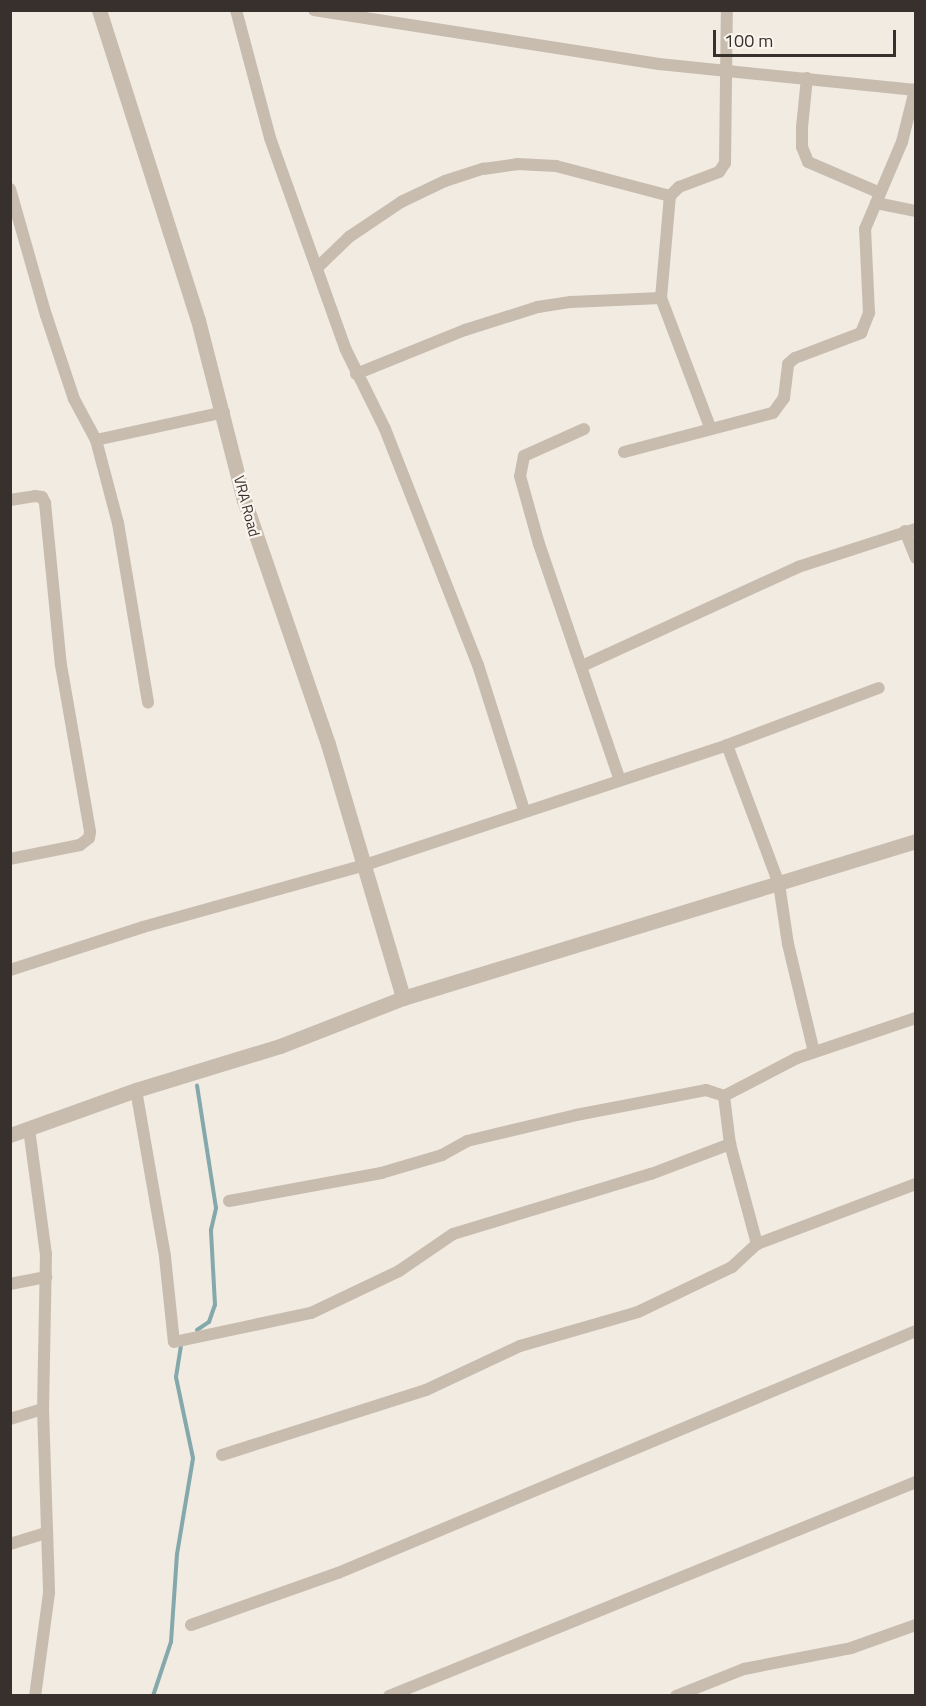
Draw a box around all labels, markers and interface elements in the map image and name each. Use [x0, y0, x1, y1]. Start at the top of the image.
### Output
scale bar [716, 18, 899, 56]
text: 100 m [724, 27, 773, 54]
street label: VRA Road [230, 473, 264, 539]

